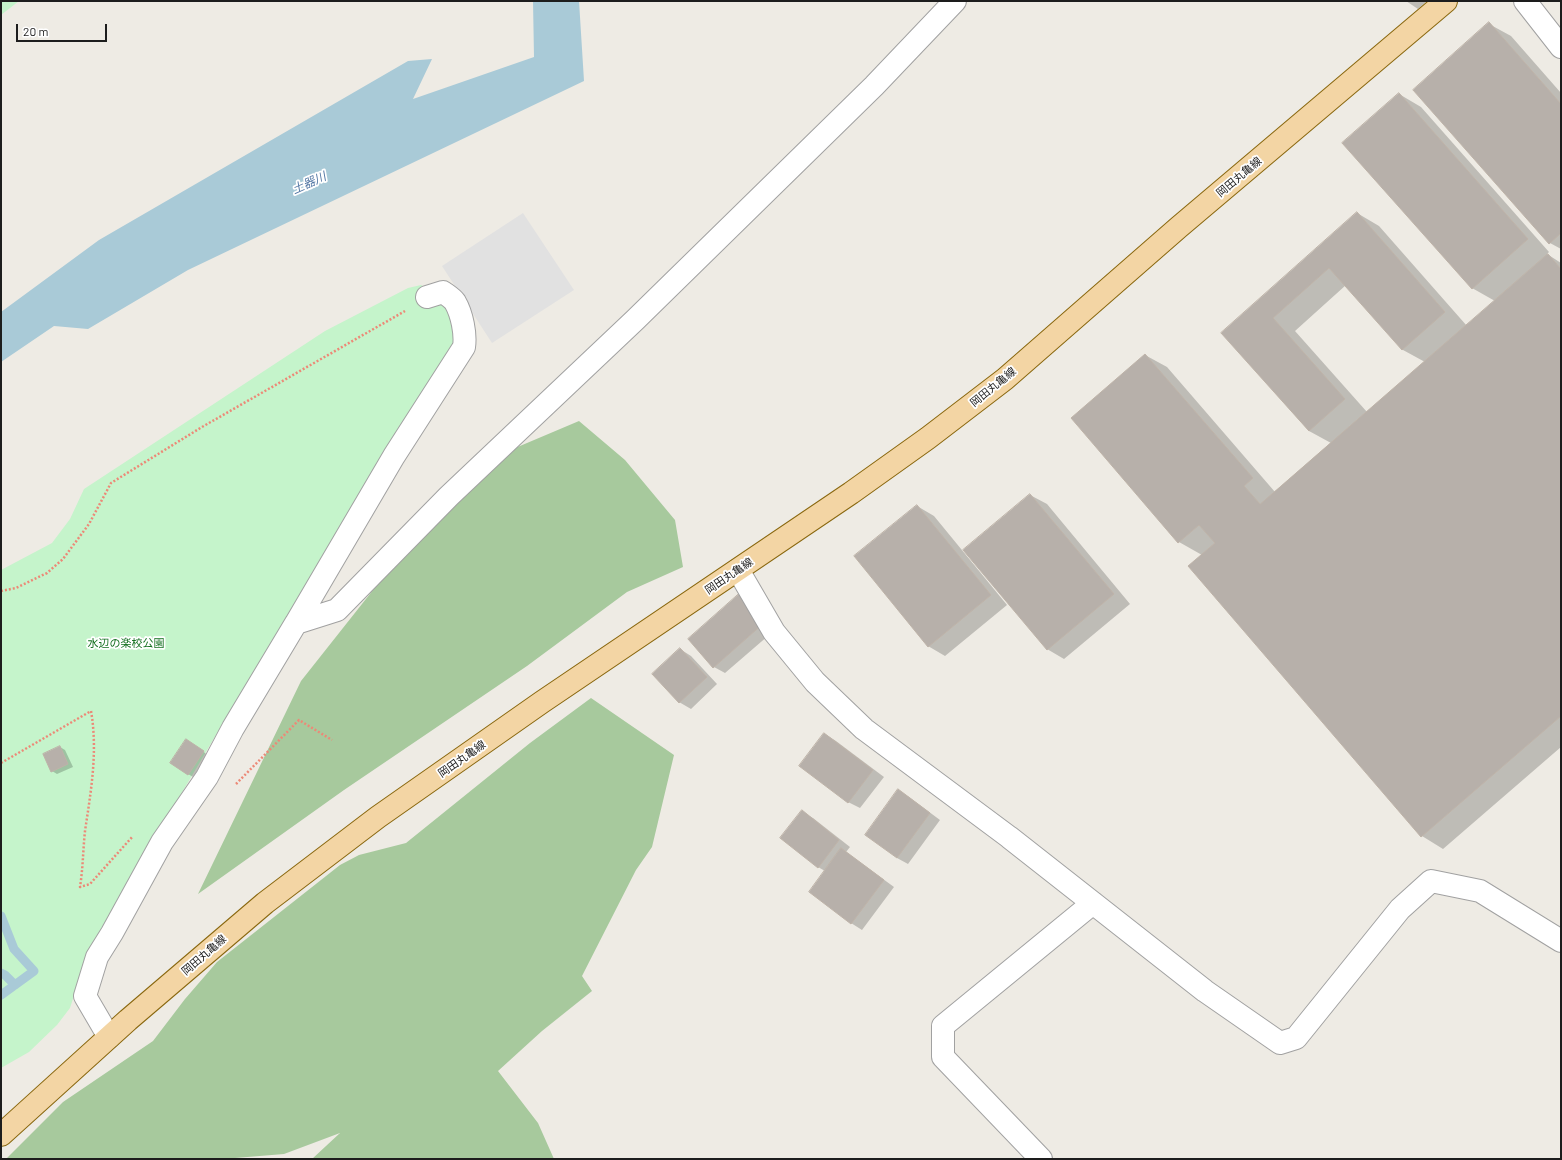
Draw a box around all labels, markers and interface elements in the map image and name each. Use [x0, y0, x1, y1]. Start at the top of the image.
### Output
scale bar [18, 16, 109, 42]
text: 20 m [23, 24, 49, 38]
street label: 岡田丸亀線 [1214, 154, 1264, 200]
water label: 土器川 [290, 169, 328, 197]
street label: 岡田丸亀線 [967, 365, 1019, 409]
street label: 岡田丸亀線 [703, 555, 755, 597]
park label: 水辺の楽校公園 [88, 636, 164, 650]
street label: 岡田丸亀線 [436, 738, 488, 780]
street label: 岡田丸亀線 [179, 932, 229, 978]

